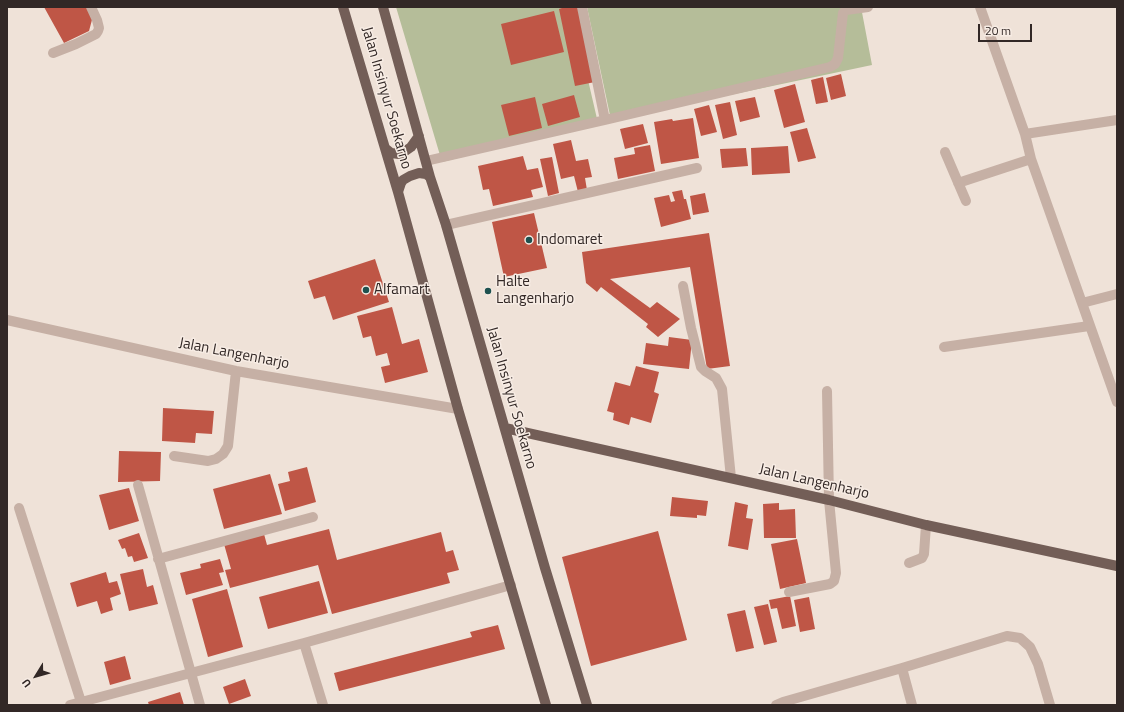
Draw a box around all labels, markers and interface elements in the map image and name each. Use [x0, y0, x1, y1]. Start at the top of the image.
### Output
scale bar [980, 16, 1034, 42]
text: 20 m [985, 21, 1011, 40]
street label: Jalan Insinyur Soekarno [357, 25, 415, 171]
place label: Indomaret [537, 231, 602, 249]
marker: Indomaret [524, 235, 534, 245]
place label: Halte Langenharjo [496, 273, 574, 308]
place label: Alfamart [374, 281, 429, 299]
marker: Alfamart [361, 285, 371, 295]
marker: Halte Langenharjo [483, 286, 493, 296]
street label: Jalan Insinyur Soekarno [482, 325, 540, 471]
street label: Jalan Langenharjo [177, 334, 291, 374]
street label: Jalan Langenharjo [757, 461, 871, 503]
north arrow [16, 656, 56, 696]
text: U [18, 676, 35, 691]

